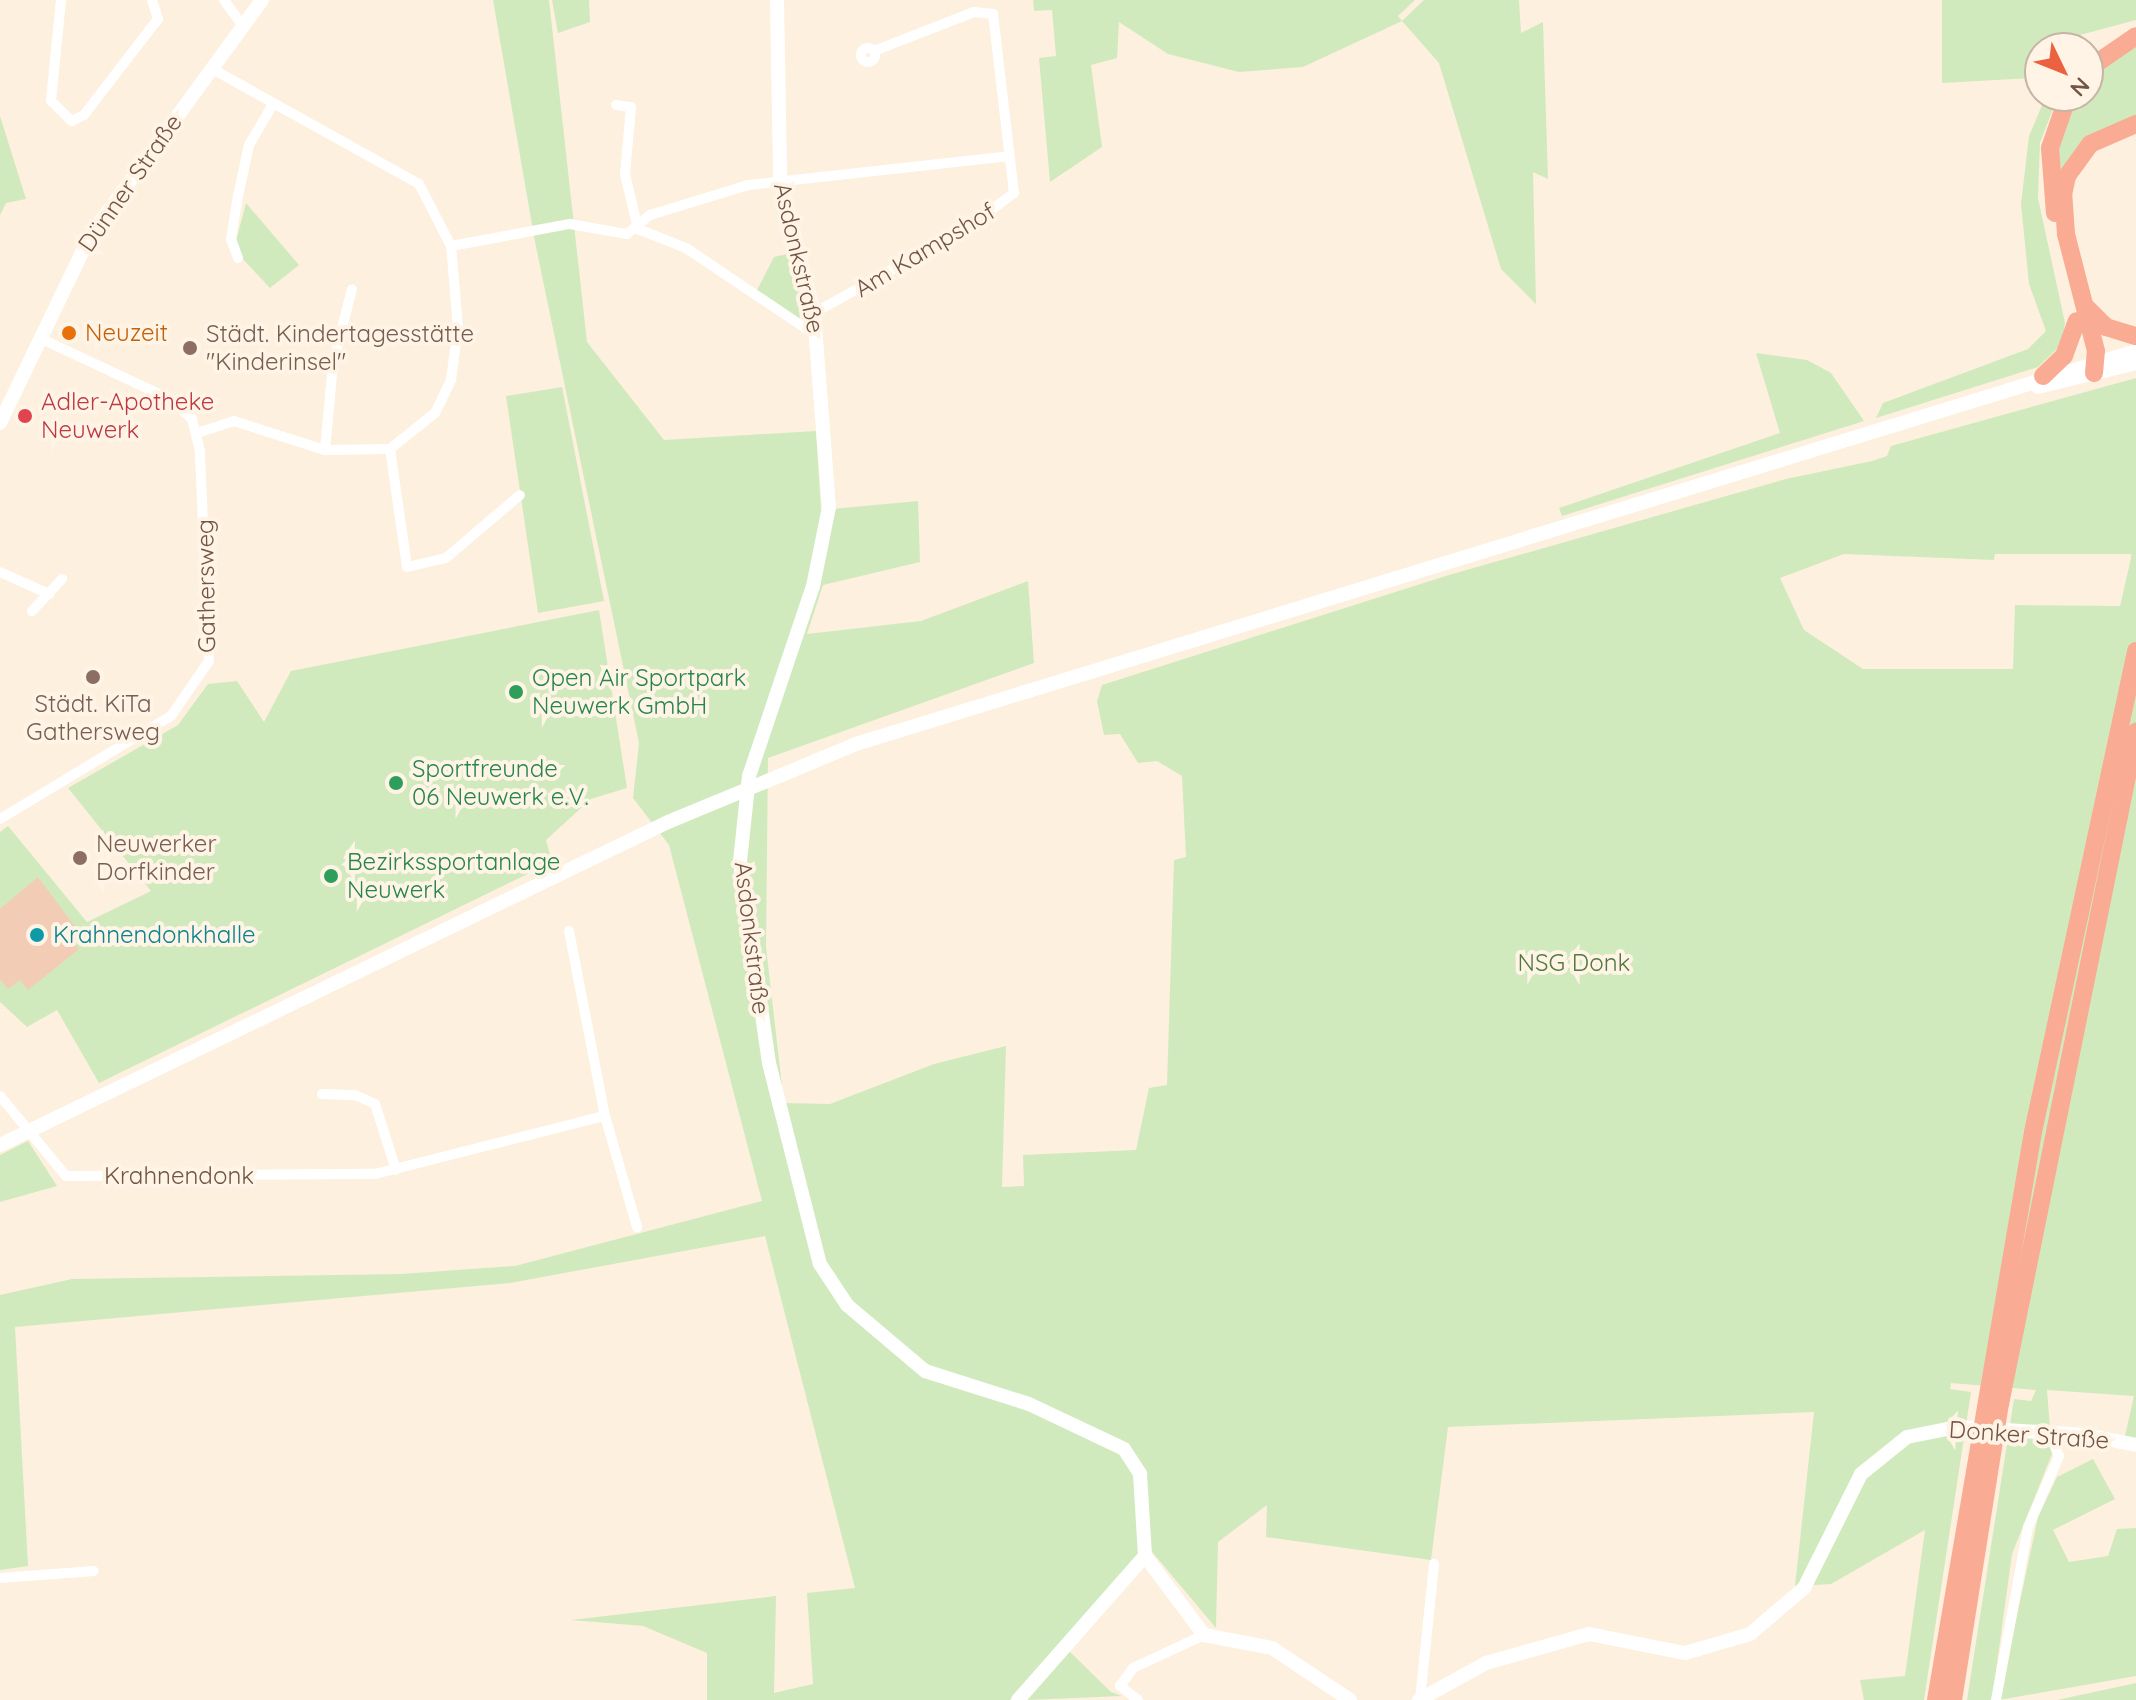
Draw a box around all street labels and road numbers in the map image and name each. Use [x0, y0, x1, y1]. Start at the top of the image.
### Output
street label: Dünner Straße [72, 109, 188, 257]
street label: Asdonkstraße [768, 180, 830, 336]
street label: Am Kampshof [849, 197, 1001, 303]
street label: Gathersweg [190, 519, 222, 653]
street label: Asdonkstraße [728, 860, 776, 1016]
street label: Krahnendonk [104, 1162, 254, 1190]
street label: Donker Straße [1948, 1415, 2110, 1455]

